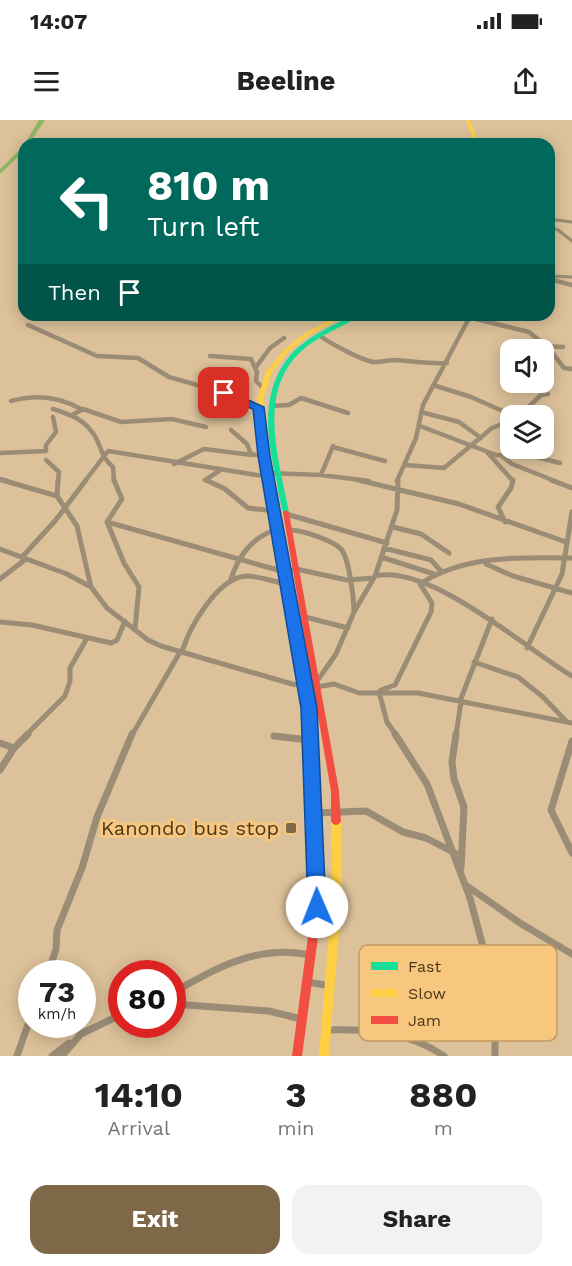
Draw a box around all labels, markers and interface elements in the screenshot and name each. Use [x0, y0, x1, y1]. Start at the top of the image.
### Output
text: 14:07 [30, 9, 87, 34]
icon: menu [30, 65, 63, 98]
text: Beeline [237, 65, 335, 97]
icon: share [509, 65, 542, 98]
text: 810 m [147, 161, 270, 210]
icon: left [48, 162, 126, 240]
text: Turn left [147, 211, 259, 243]
icon: arrive [113, 276, 146, 309]
text: Then [48, 280, 101, 305]
map controls [500, 339, 554, 459]
button: sound [500, 339, 554, 393]
pin [198, 367, 249, 418]
icon: arrive [207, 376, 240, 409]
button: layers [500, 405, 554, 459]
place label: Kanondo bus stop [101, 816, 279, 840]
marker: Kanondo bus stop [284, 821, 298, 835]
position arrow [285, 875, 349, 939]
legend [359, 945, 557, 1041]
text: Fast [408, 957, 441, 976]
speed limit sign: 80 [108, 960, 186, 1038]
text: 73 [39, 974, 75, 1009]
text: Slow [408, 984, 446, 1003]
text: km/h [38, 1005, 76, 1023]
text: Jam [408, 1011, 441, 1030]
text: 14:10 [95, 1074, 183, 1116]
text: 3 [285, 1074, 307, 1116]
text: 880 [409, 1074, 477, 1116]
text: Arrival [108, 1116, 170, 1140]
text: min [278, 1116, 314, 1140]
text: m [434, 1116, 453, 1140]
button: Exit [30, 1185, 280, 1254]
button: Share [292, 1185, 542, 1254]

